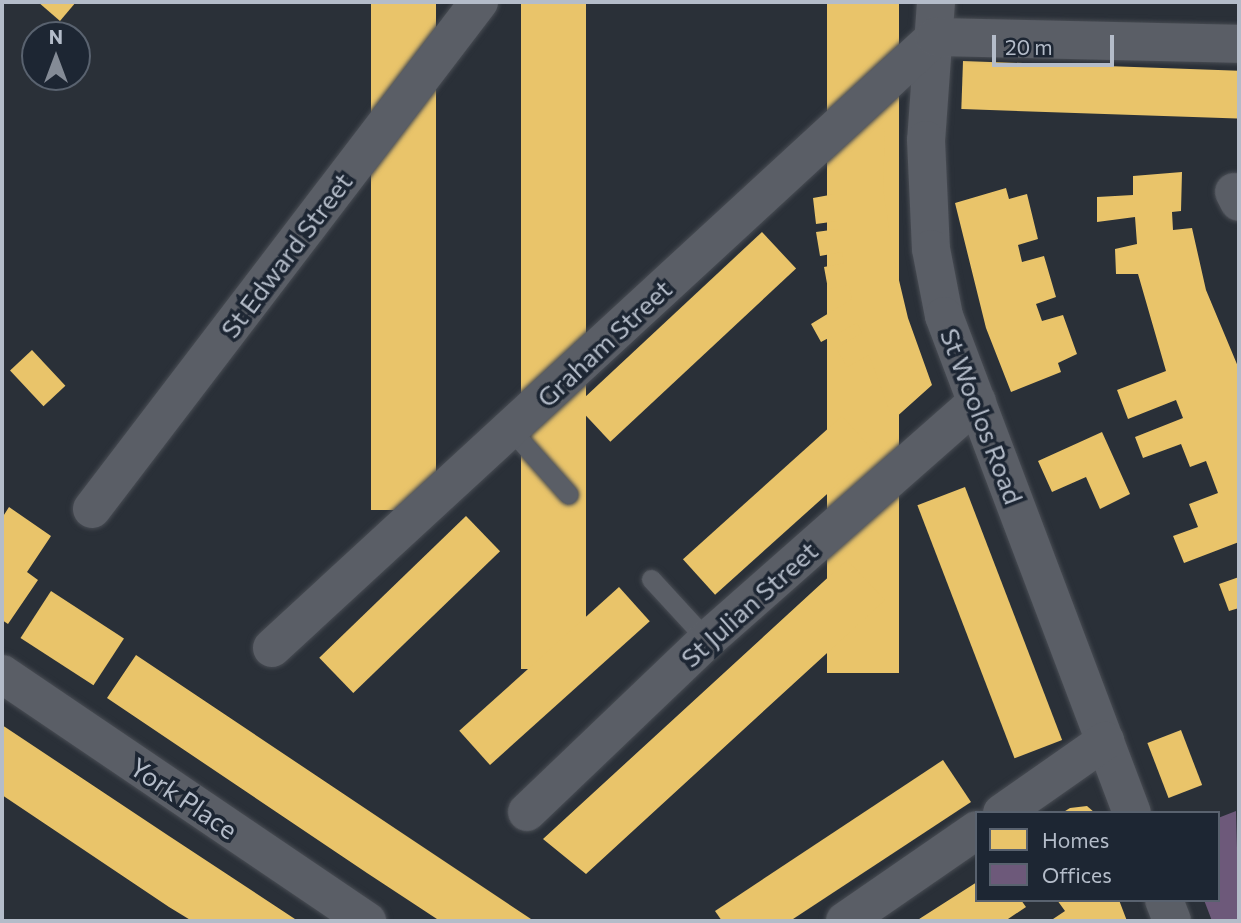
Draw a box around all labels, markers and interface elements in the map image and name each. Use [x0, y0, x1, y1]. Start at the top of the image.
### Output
north arrow [21, 21, 91, 91]
scale bar [996, 21, 1118, 65]
text: N [49, 25, 63, 48]
text: 20 m [1005, 34, 1053, 59]
street label: St Edward Street [214, 166, 358, 344]
street label: Graham Street [530, 273, 678, 413]
street label: St Woolos Road [934, 324, 1030, 508]
street label: St Julian Street [674, 535, 824, 673]
street label: York Place [124, 751, 244, 845]
legend [975, 811, 1220, 902]
text: Homes [1042, 827, 1109, 852]
text: Offices [1042, 862, 1112, 887]

